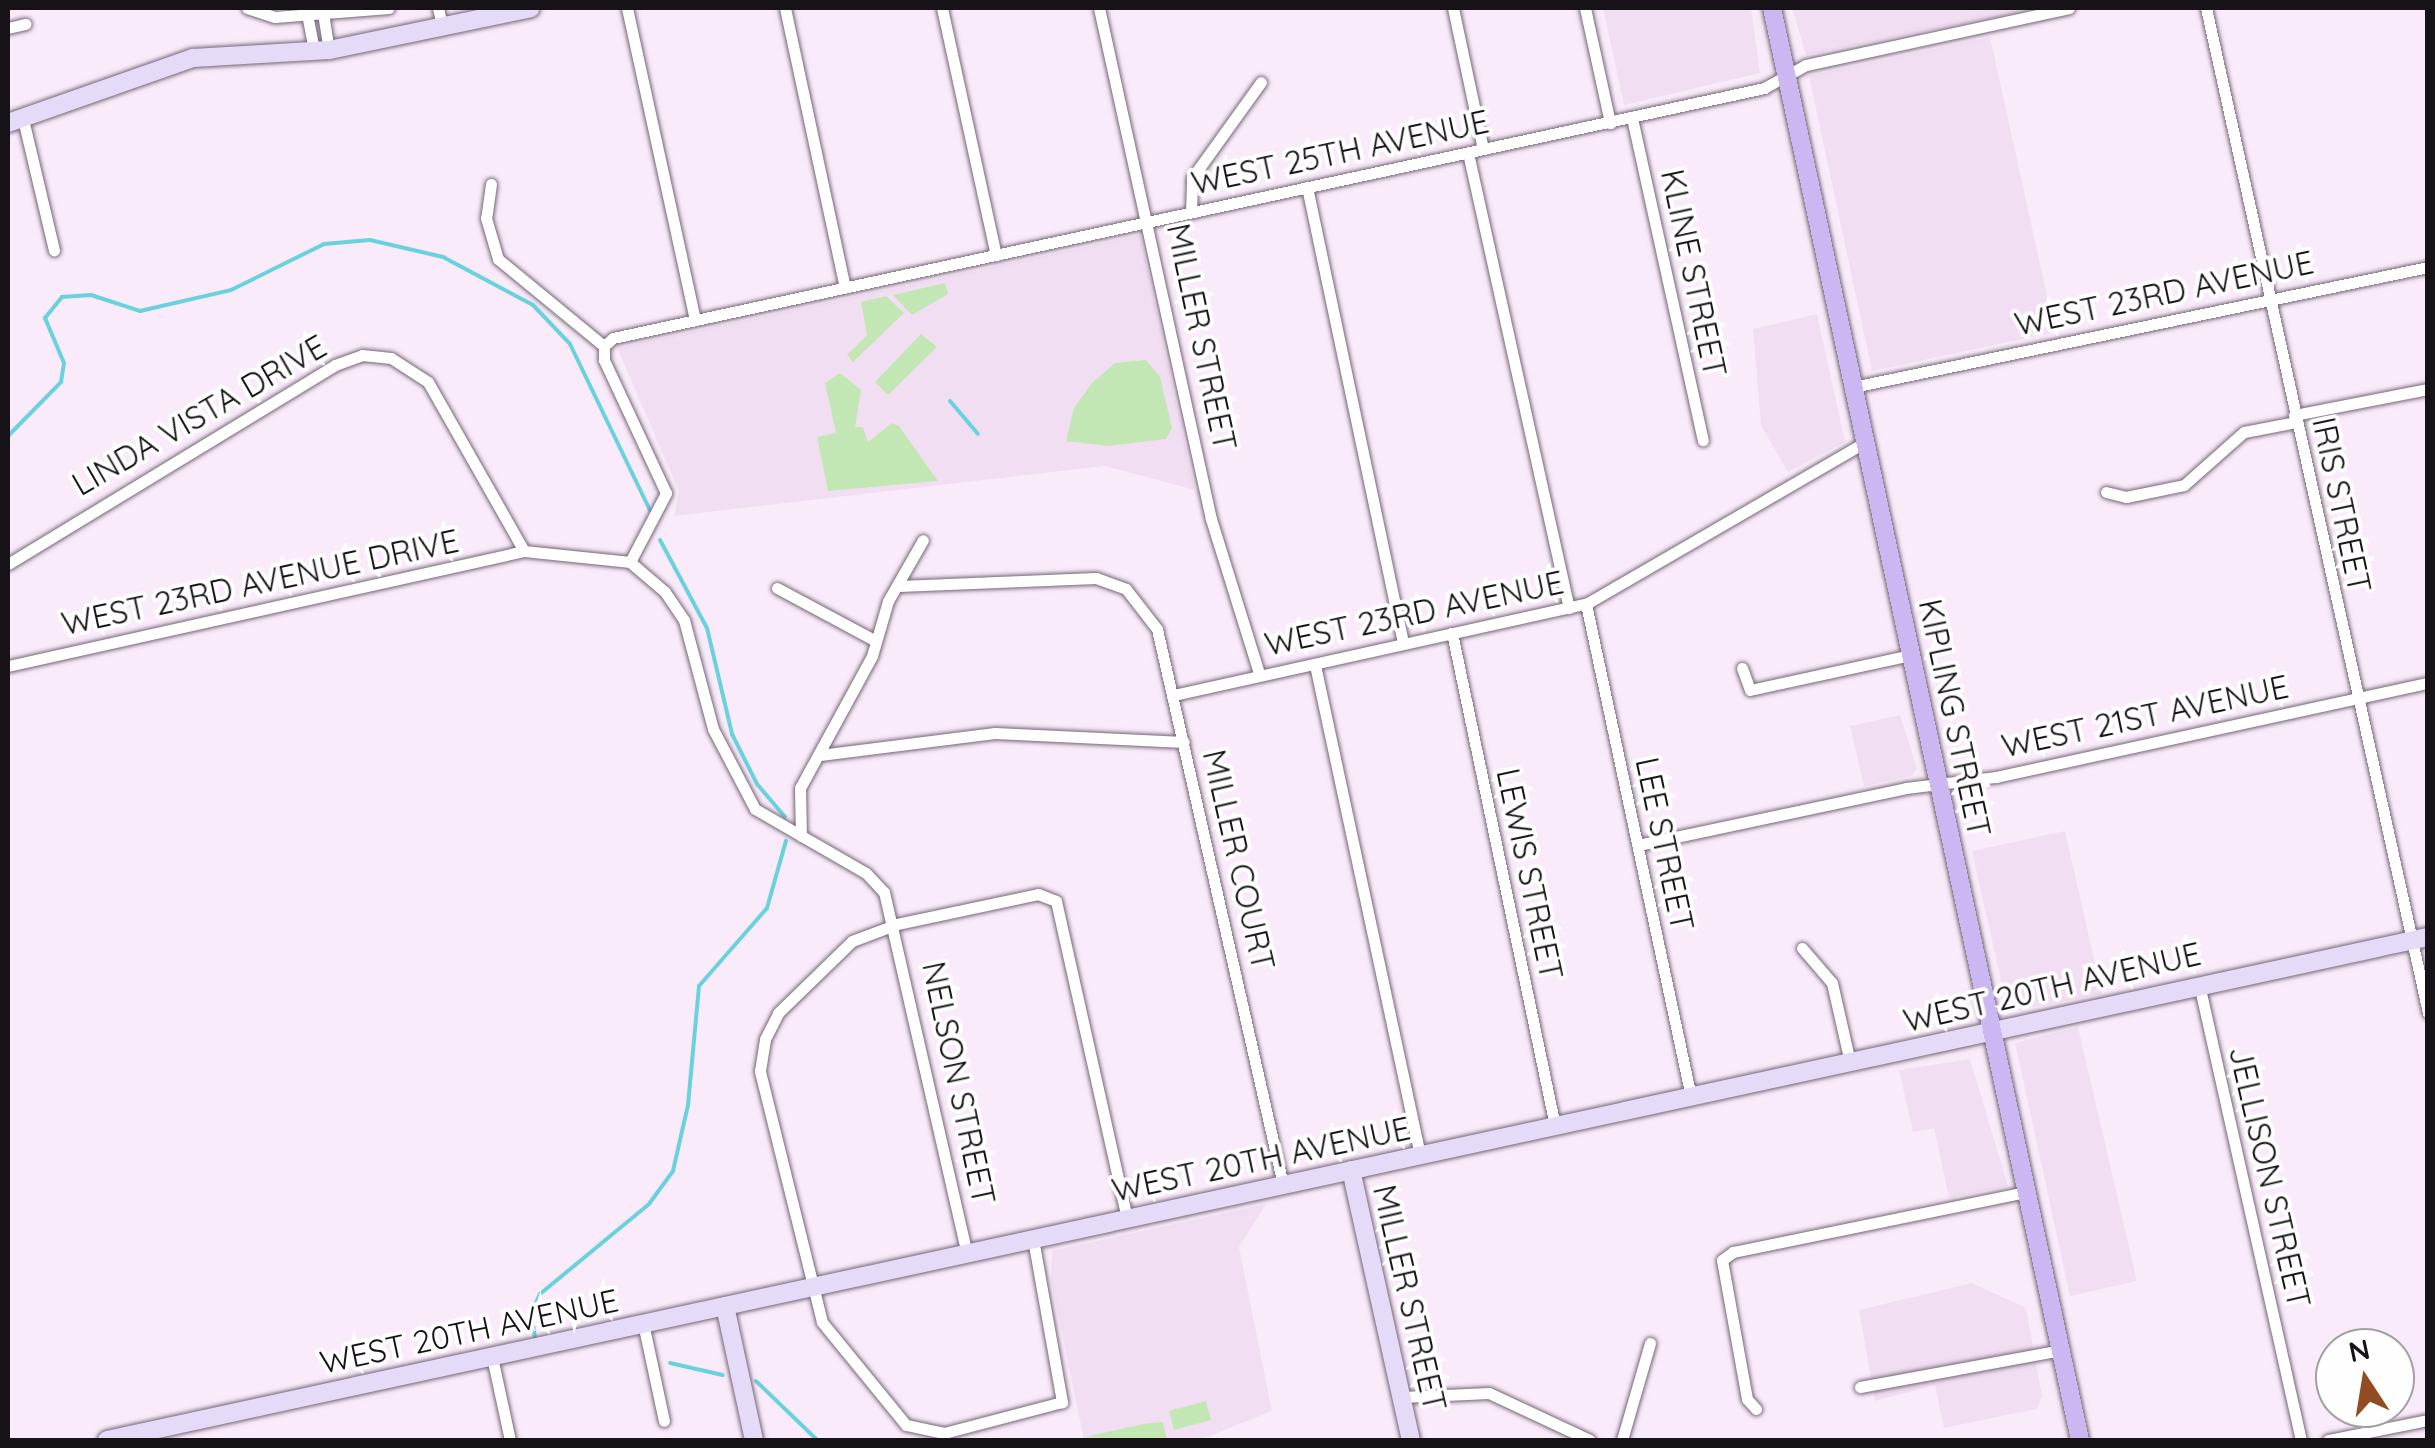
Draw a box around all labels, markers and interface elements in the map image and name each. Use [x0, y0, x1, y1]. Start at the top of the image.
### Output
street label: WEST 25TH AVENUE [1188, 102, 1492, 202]
street label: KLINE STREET [1653, 166, 1735, 380]
street label: MILLER STREET [1159, 220, 1245, 454]
street label: WEST 23RD AVENUE [2011, 243, 2317, 343]
street label: LINDA VISTA DRIVE [65, 327, 333, 503]
street label: IRIS STREET [2305, 414, 2379, 596]
street label: WEST 23RD AVENUE DRIVE [58, 521, 462, 643]
street label: WEST 23RD AVENUE [1261, 563, 1567, 663]
street label: KIPLING STREET [1911, 595, 1999, 841]
street label: WEST 21ST AVENUE [1998, 667, 2292, 765]
street label: MILLER COURT [1195, 746, 1283, 974]
street label: LEE STREET [1628, 754, 1702, 934]
street label: LEWIS STREET [1489, 765, 1571, 983]
street label: WEST 20TH AVENUE [1900, 934, 2204, 1040]
street label: NELSON STREET [914, 958, 1004, 1208]
street label: JELLISON STREET [2221, 1042, 2319, 1312]
street label: WEST 20TH AVENUE [1108, 1109, 1414, 1209]
street label: MILLER STREET [1365, 1181, 1455, 1415]
street label: WEST 20TH AVENUE [316, 1281, 622, 1381]
north arrow [2315, 1328, 2415, 1428]
text: N [2345, 1331, 2373, 1369]

